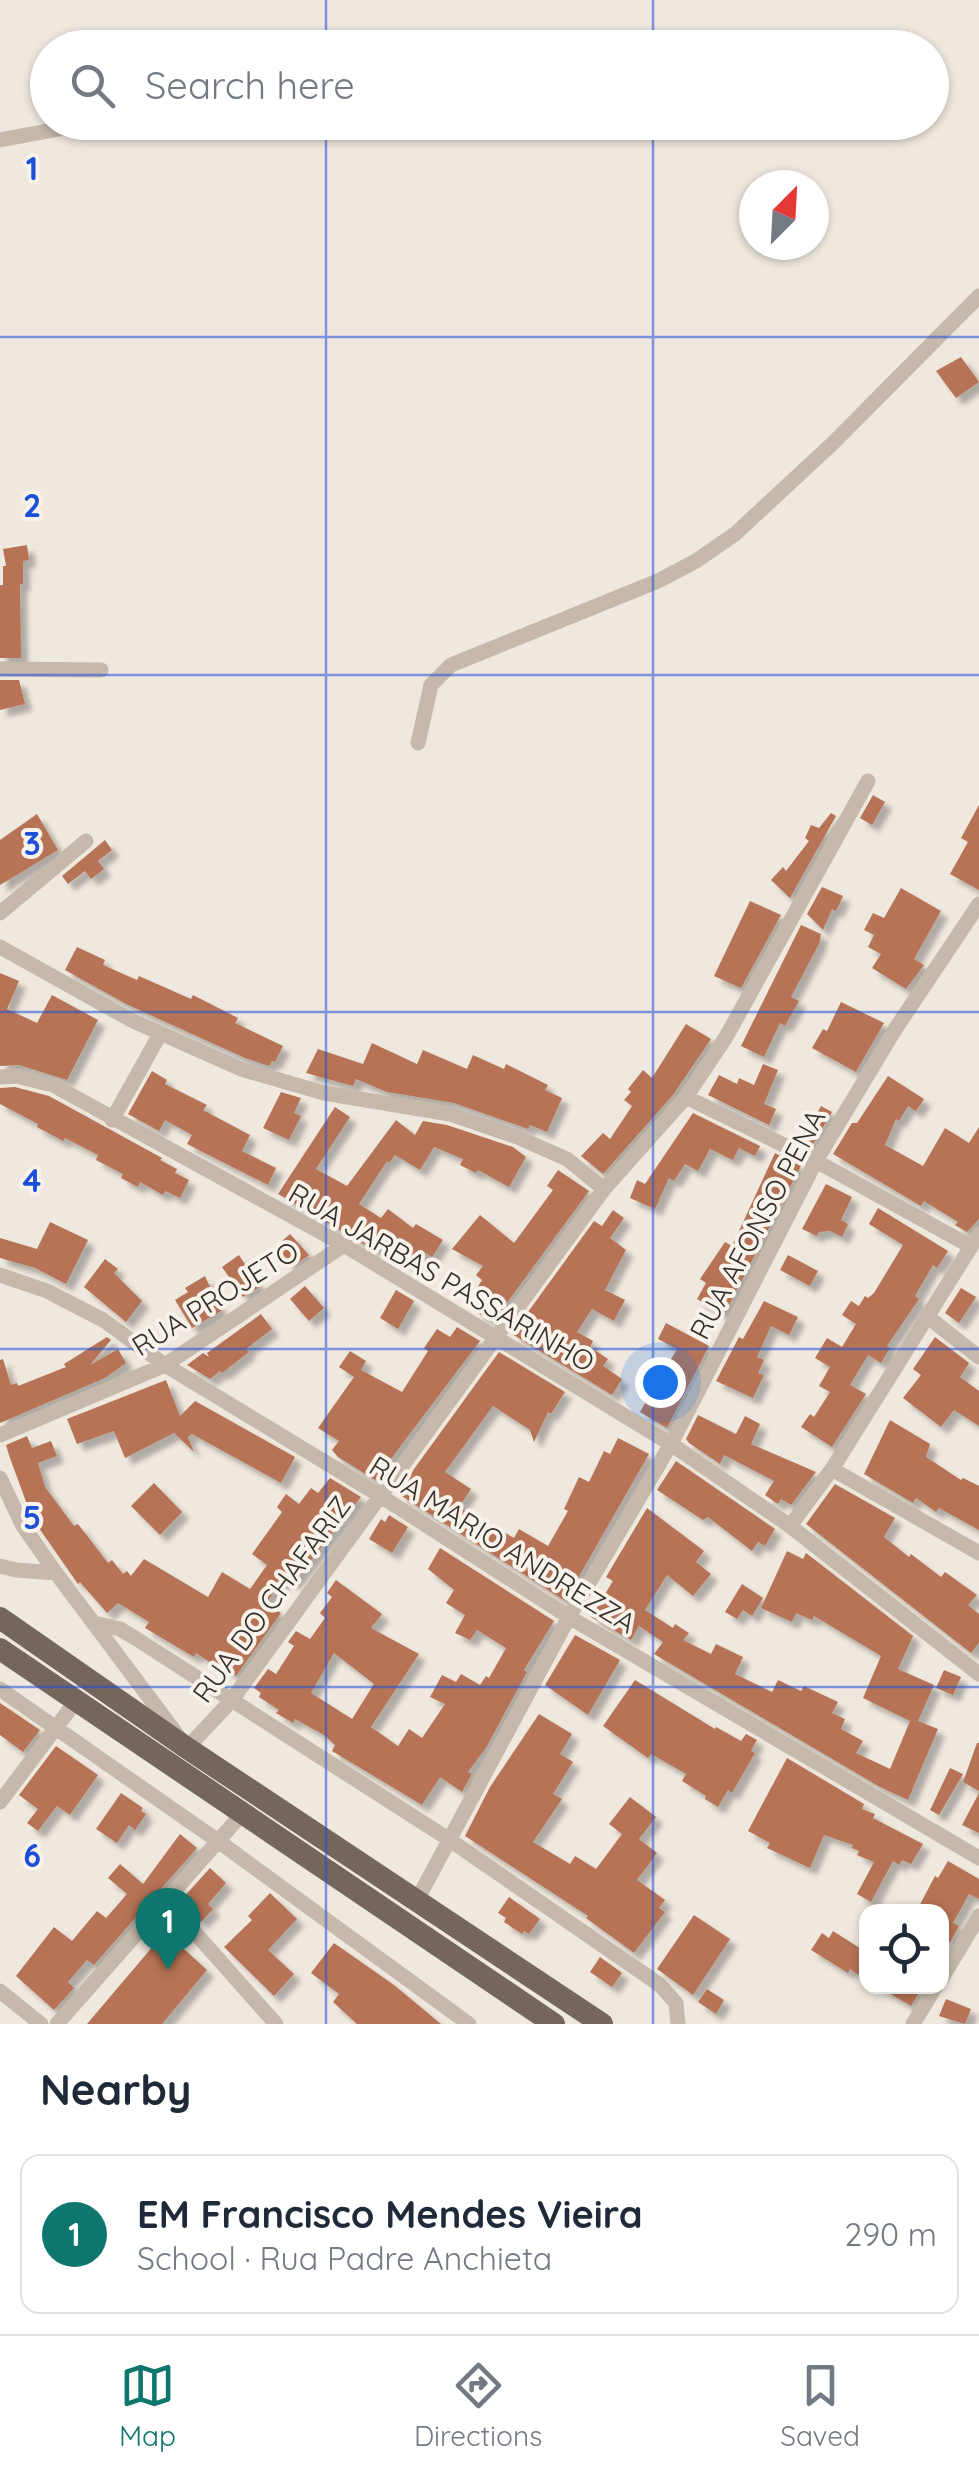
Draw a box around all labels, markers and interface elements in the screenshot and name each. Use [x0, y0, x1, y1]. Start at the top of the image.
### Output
search box [30, 30, 949, 140]
icon: search [65, 58, 120, 113]
text: Search here [145, 61, 355, 109]
text: 1 [26, 148, 38, 188]
north arrow [739, 170, 829, 260]
text: 2 [23, 485, 41, 525]
text: 3 [23, 823, 41, 863]
street label: RUA AFONSO PENA [682, 1103, 832, 1345]
text: 4 [23, 1160, 42, 1200]
street label: RUA JARBAS PASSARINHO [283, 1175, 601, 1379]
street label: RUA PROJETO [125, 1233, 305, 1363]
your location [635, 1357, 686, 1408]
street label: RUA MARIO ANDREZZA [363, 1448, 643, 1640]
street label: RUA DO CHAFARIZ [184, 1489, 358, 1709]
text: 5 [23, 1497, 41, 1537]
text: 6 [23, 1835, 41, 1875]
pin: 1 [136, 1888, 200, 1970]
map controls [859, 1904, 949, 1994]
button: locate [859, 1904, 949, 1994]
text: Nearby [40, 2063, 191, 2116]
text: EM Francisco Mendes Vieira [137, 2190, 643, 2238]
text: 1 [68, 2214, 81, 2254]
text: 290 m [844, 2214, 937, 2254]
text: School · Rua Padre Anchieta [137, 2238, 552, 2278]
tab: Map [119, 2358, 176, 2453]
tab: Directions [414, 2358, 542, 2453]
tab: Saved [780, 2358, 860, 2453]

